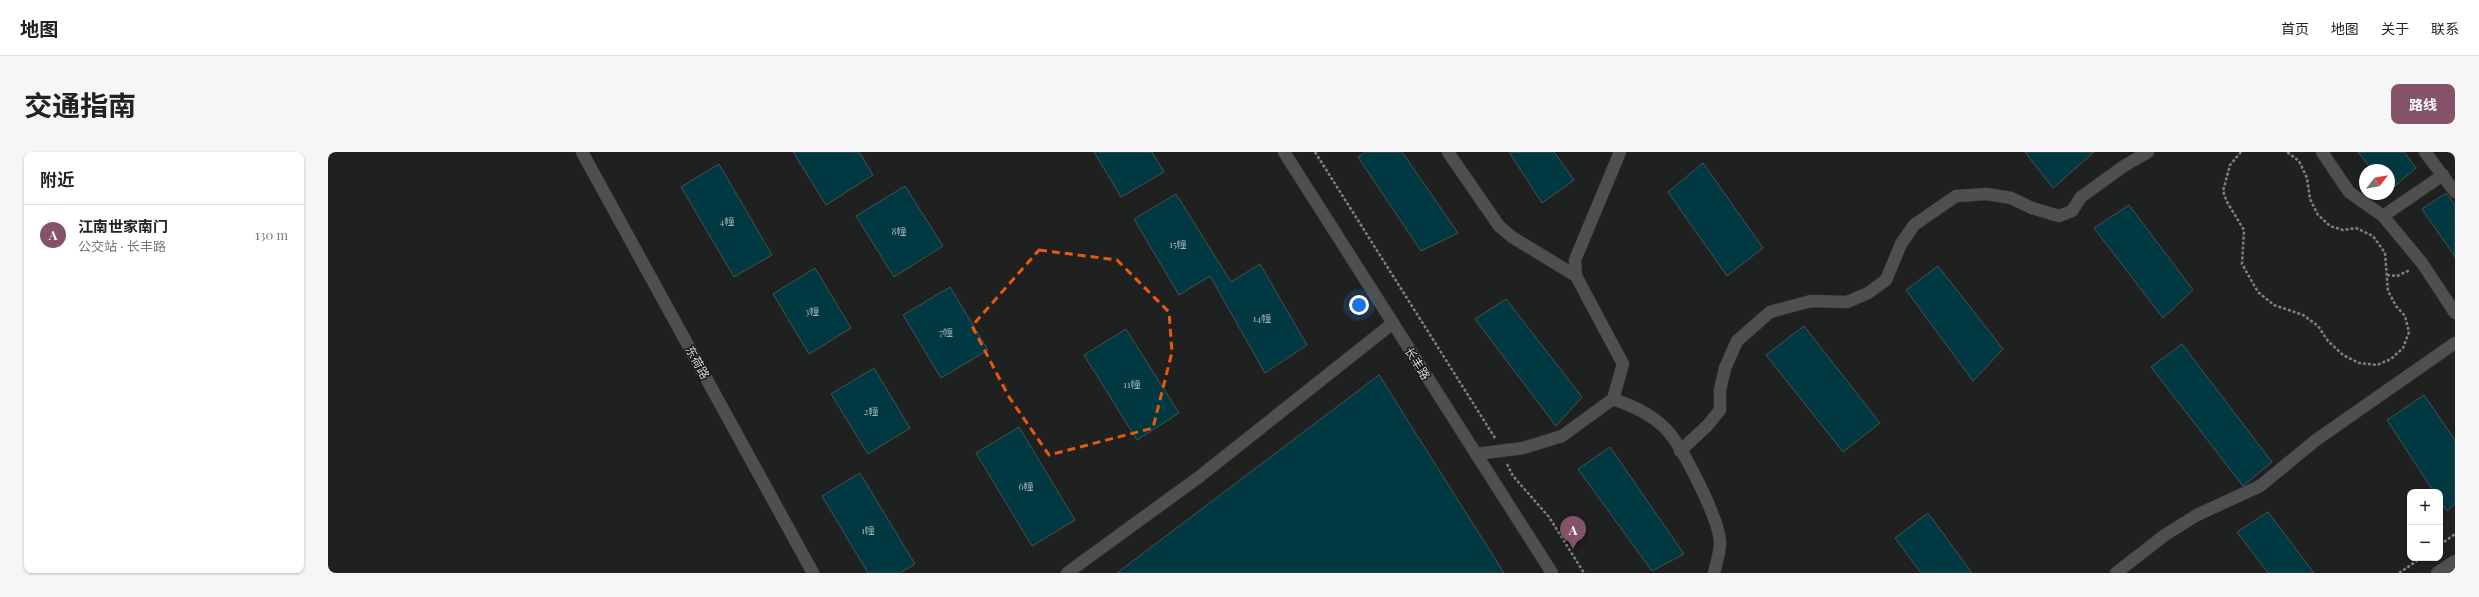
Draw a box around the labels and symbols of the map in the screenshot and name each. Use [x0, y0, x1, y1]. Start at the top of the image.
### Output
north arrow [2359, 164, 2395, 200]
house number: 4幢 [720, 214, 734, 228]
house number: 8幢 [891, 224, 907, 238]
house number: 15幢 [1169, 237, 1187, 251]
your location [1349, 295, 1369, 315]
house number: 3幢 [805, 304, 819, 318]
house number: 14幢 [1253, 311, 1271, 325]
house number: 7幢 [939, 325, 953, 339]
street label: 东荷路 [682, 342, 714, 382]
street label: 长丰路 [1402, 343, 1434, 383]
house number: 11幢 [1123, 377, 1141, 391]
house number: 2幢 [864, 404, 878, 418]
house number: 6幢 [1018, 479, 1034, 493]
pin: A [1560, 516, 1586, 549]
house number: 1幢 [861, 523, 875, 537]

